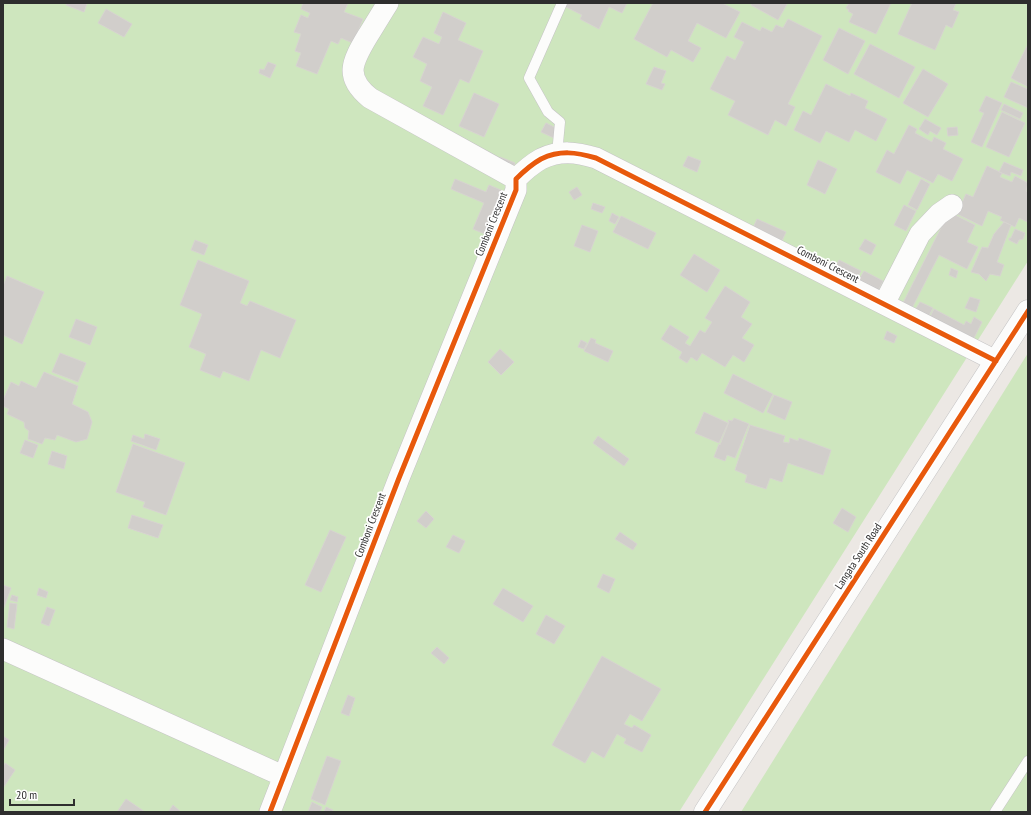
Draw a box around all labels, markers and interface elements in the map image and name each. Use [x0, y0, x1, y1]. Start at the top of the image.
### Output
street label: Comboni Crescent [472, 190, 510, 258]
street label: Comboni Crescent [795, 242, 861, 286]
street label: Comboni Crescent [351, 491, 389, 559]
street label: Langata South Road [832, 520, 885, 592]
scale bar [10, 781, 74, 807]
text: 20 m [16, 787, 37, 802]

